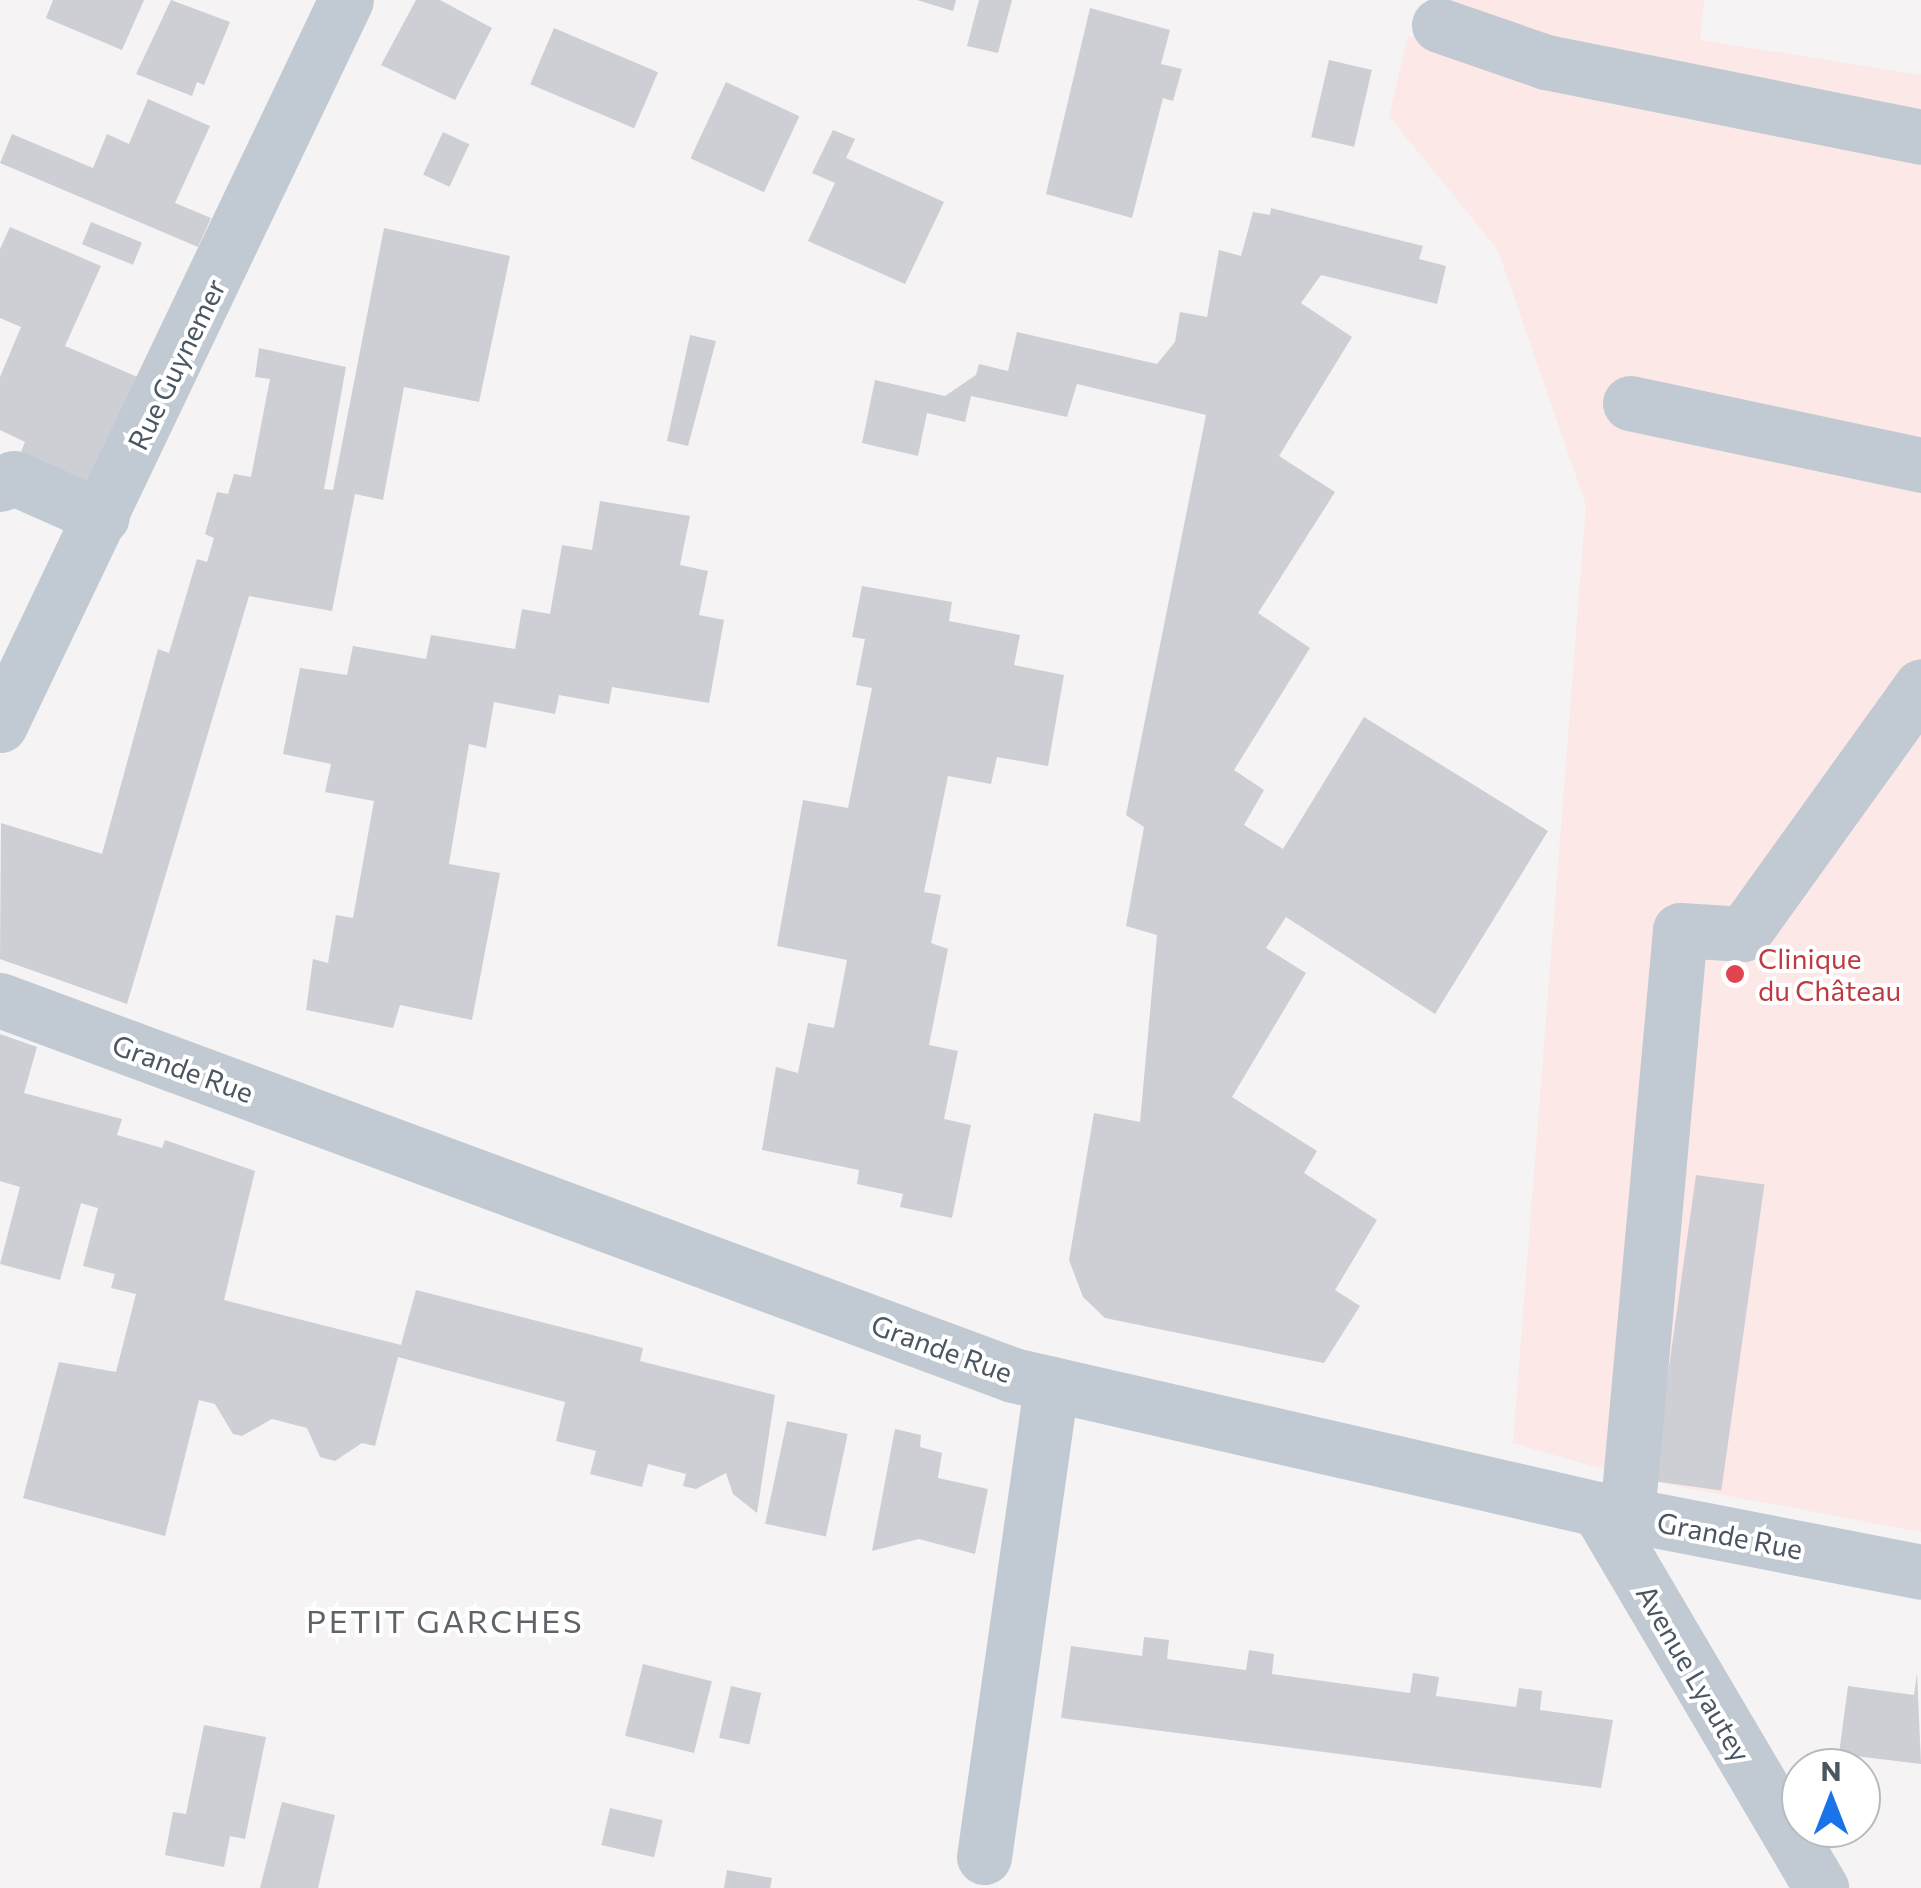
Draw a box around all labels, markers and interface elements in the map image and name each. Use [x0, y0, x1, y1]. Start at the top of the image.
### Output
street label: Rue Guynemer [120, 273, 232, 455]
place label: Clinique du Château [1758, 941, 1901, 1007]
marker: Clinique du Château [1722, 961, 1748, 987]
street label: Grande Rue [108, 1027, 258, 1109]
street label: Grande Rue [867, 1307, 1017, 1389]
street label: Grande Rue [1654, 1504, 1806, 1566]
street label: Avenue Lyautey [1630, 1579, 1758, 1767]
district label: PETIT GARCHES [306, 1601, 584, 1639]
north arrow [1781, 1748, 1881, 1848]
text: N [1821, 1753, 1842, 1787]

